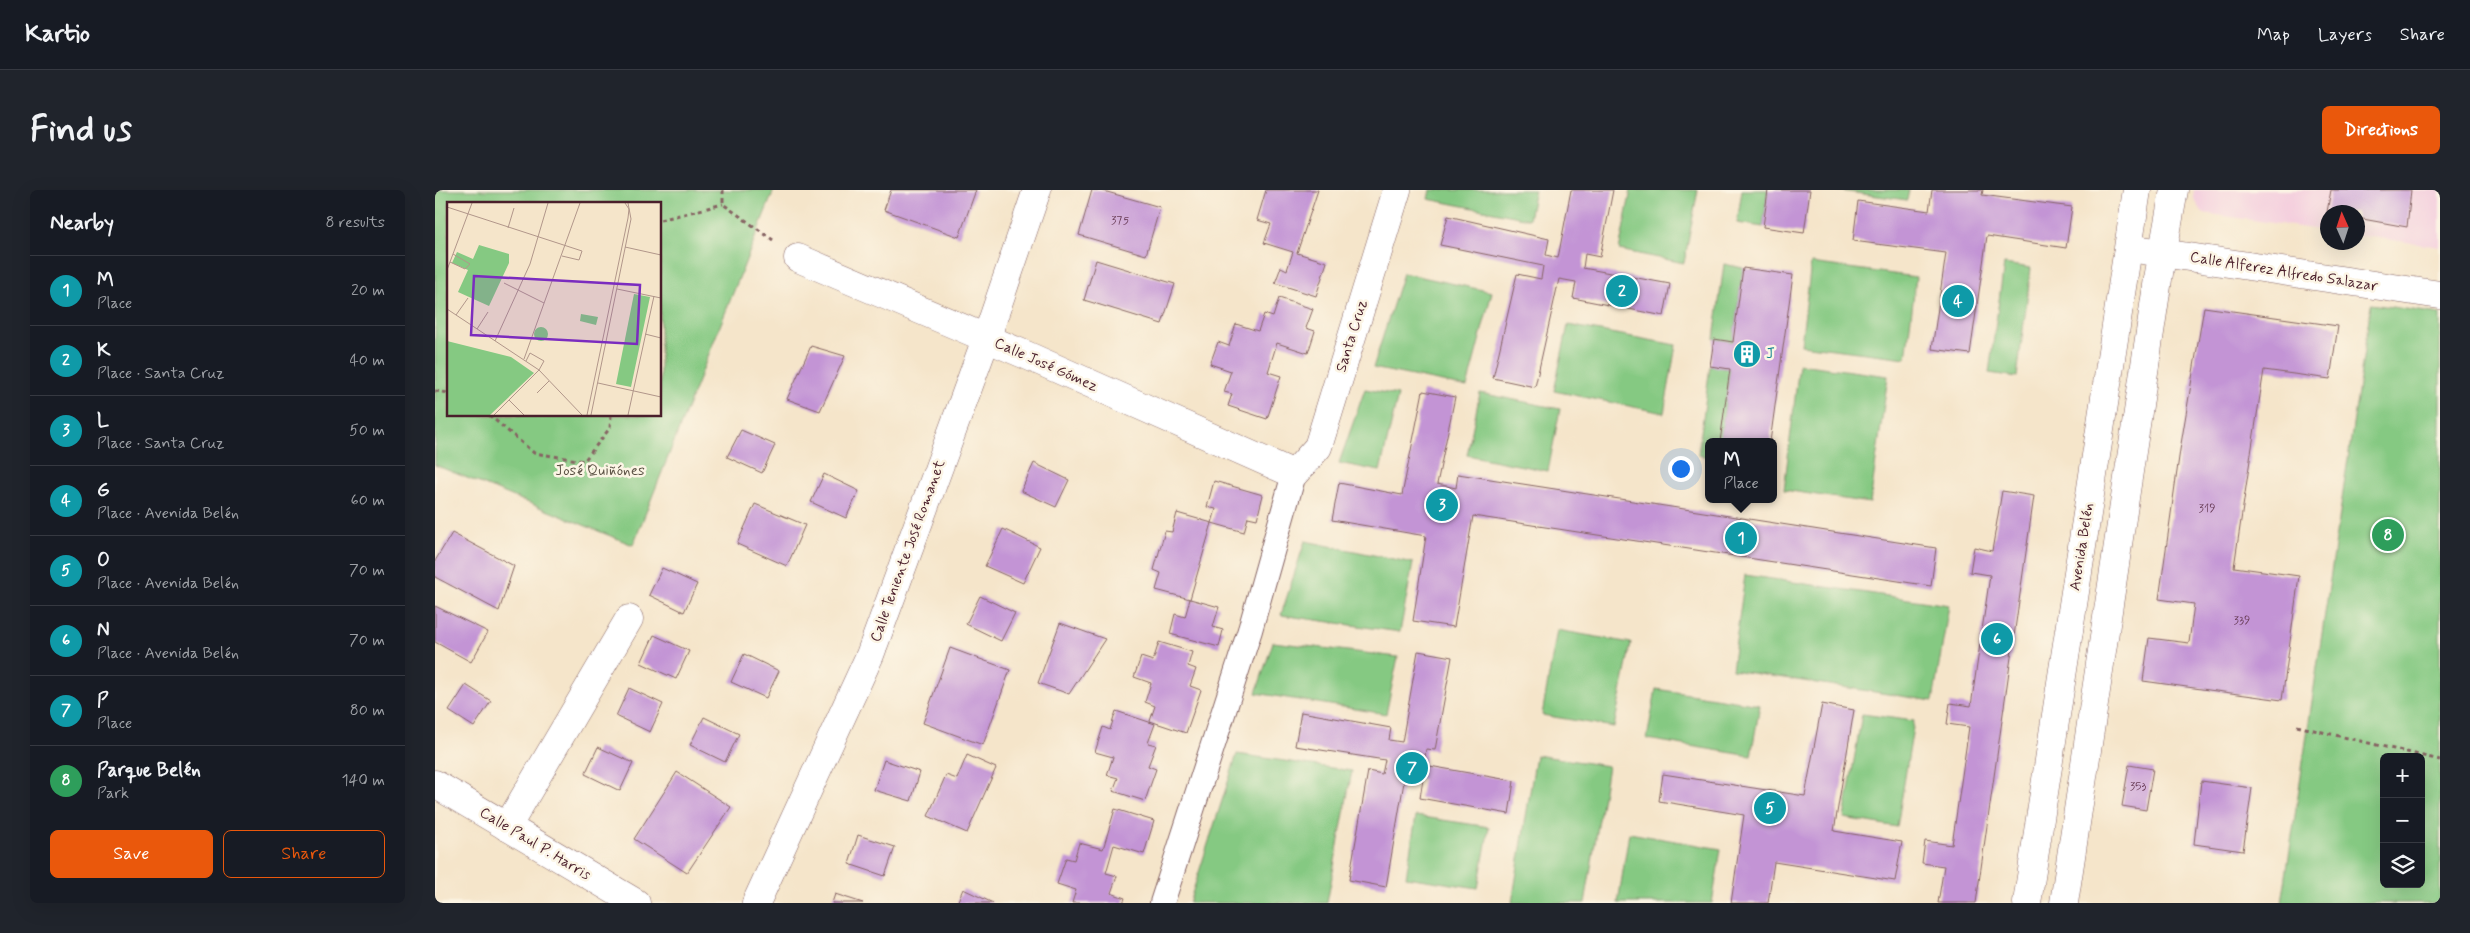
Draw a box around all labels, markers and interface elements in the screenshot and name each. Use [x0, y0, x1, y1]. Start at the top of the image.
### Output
text: Kartio [25, 19, 90, 50]
text: Map [2257, 23, 2290, 47]
text: Layers [2318, 23, 2372, 47]
text: Share [2400, 23, 2445, 47]
button: Directions [2322, 106, 2440, 154]
text: Find us [30, 107, 132, 153]
inset map [447, 202, 661, 416]
north arrow [2320, 205, 2365, 250]
text: Nearby [50, 209, 114, 237]
text: 8 results [325, 212, 385, 233]
house number: 375 [1111, 213, 1129, 229]
street label: Calle Alferez Alfredo Salazar [2189, 247, 2379, 297]
text: M [97, 268, 114, 293]
pin: 2 [1606, 272, 1638, 310]
text: 1 [62, 280, 70, 301]
text: 20 m [351, 280, 385, 301]
pin: 4 [1942, 282, 1974, 320]
text: Place [97, 293, 132, 314]
street label: Santa Cruz [1331, 297, 1373, 375]
street label: Calle José Gómez [991, 333, 1101, 397]
text: K [97, 338, 110, 363]
building icon: J [1732, 339, 1762, 369]
place label: J [1766, 344, 1775, 364]
text: 2 [62, 350, 70, 371]
text: 40 m [349, 350, 385, 371]
text: Place · Santa Cruz [97, 363, 224, 384]
text: L [97, 408, 109, 433]
text: 3 [62, 420, 70, 441]
text: 50 m [349, 420, 385, 441]
text: Place · Santa Cruz [97, 433, 224, 454]
popup [1705, 438, 1777, 503]
text: M [1723, 448, 1740, 473]
your location [1668, 456, 1694, 482]
street label: Calle Teniente José Romanet [866, 457, 950, 645]
park label: José Quiñónes [555, 461, 645, 481]
text: Place [1723, 473, 1759, 494]
text: G [97, 478, 110, 503]
pin: 3 [1426, 486, 1458, 524]
text: 4 [61, 490, 71, 511]
text: 60 m [351, 490, 385, 511]
house number: 319 [2199, 501, 2215, 517]
street label: Avenida Belén [2065, 502, 2099, 592]
text: Place · Avenida Belén [97, 503, 239, 524]
pin: 8 [2372, 516, 2404, 554]
pin: 1 [1725, 519, 1757, 557]
text: O [97, 548, 110, 573]
text: 5 [61, 560, 71, 581]
text: 70 m [349, 560, 385, 581]
text: Place · Avenida Belén [97, 573, 239, 594]
house number: 339 [2234, 613, 2250, 629]
text: N [97, 618, 110, 643]
pin: 6 [1981, 620, 2013, 658]
text: 6 [62, 630, 70, 651]
text: 70 m [349, 630, 385, 651]
text: Place · Avenida Belén [97, 643, 239, 664]
text: P [97, 688, 108, 713]
text: 7 [61, 700, 71, 721]
text: 80 m [350, 700, 385, 721]
text: Place [97, 713, 132, 734]
pin: 7 [1396, 749, 1428, 787]
map controls [2380, 753, 2425, 888]
button: + [2380, 753, 2425, 798]
text: Parque Belén [97, 758, 201, 783]
text: 8 [61, 770, 71, 791]
text: 140 m [341, 770, 385, 791]
house number: 353 [2130, 779, 2146, 795]
text: Park [97, 783, 129, 804]
pin: 5 [1754, 789, 1786, 827]
button: − [2380, 798, 2425, 843]
street label: Calle Paul P. Harris [476, 803, 595, 885]
button: Save [50, 830, 213, 878]
button: Share [223, 830, 385, 878]
button: layers [2380, 843, 2425, 888]

